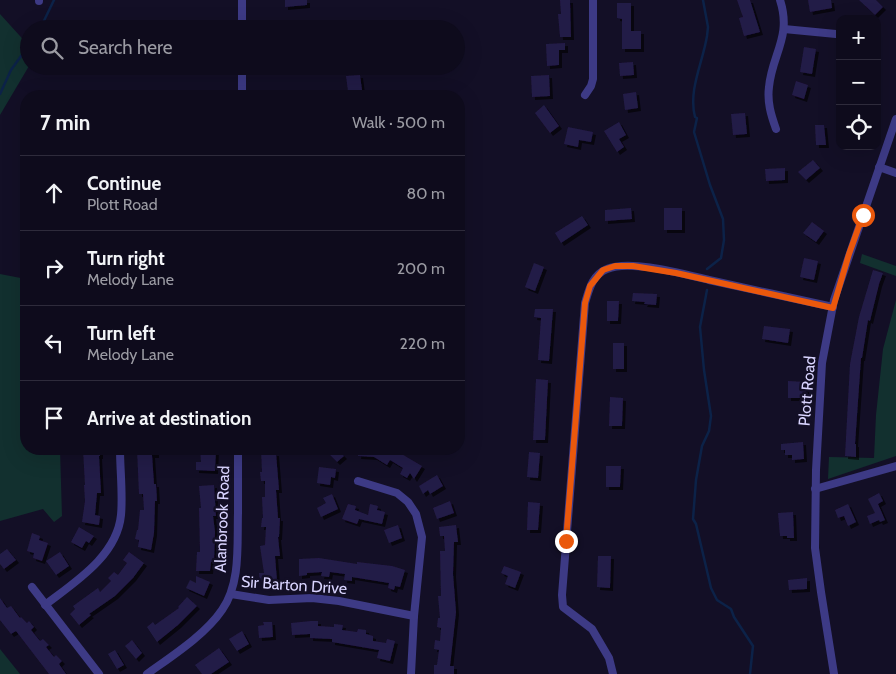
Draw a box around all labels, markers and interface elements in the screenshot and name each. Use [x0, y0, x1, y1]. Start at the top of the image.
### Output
map controls [836, 15, 881, 150]
button: + [836, 15, 881, 60]
search box [20, 20, 465, 75]
icon: search [38, 34, 66, 62]
text: Search here [78, 36, 172, 59]
button: − [836, 60, 881, 105]
button: locate [836, 105, 881, 150]
text: 7 min [40, 110, 90, 135]
text: Walk · 500 m [352, 113, 445, 132]
text: Continue [87, 172, 161, 195]
icon: ahead [40, 179, 68, 207]
text: 80 m [407, 184, 445, 203]
text: Plott Road [87, 195, 158, 214]
route start [852, 204, 875, 227]
text: Turn right [87, 247, 165, 270]
icon: right [40, 254, 68, 282]
text: 200 m [397, 259, 445, 278]
text: Melody Lane [87, 270, 174, 289]
text: Turn left [87, 322, 155, 345]
icon: left [40, 329, 68, 357]
text: 220 m [399, 334, 445, 353]
text: Melody Lane [87, 345, 174, 364]
street label: Plott Road [794, 355, 820, 427]
icon: arrive [40, 404, 68, 432]
text: Arrive at destination [87, 407, 251, 430]
street label: Alanbrook Road [211, 465, 233, 573]
route end [555, 530, 578, 553]
street label: Sir Barton Drive [240, 572, 348, 598]

